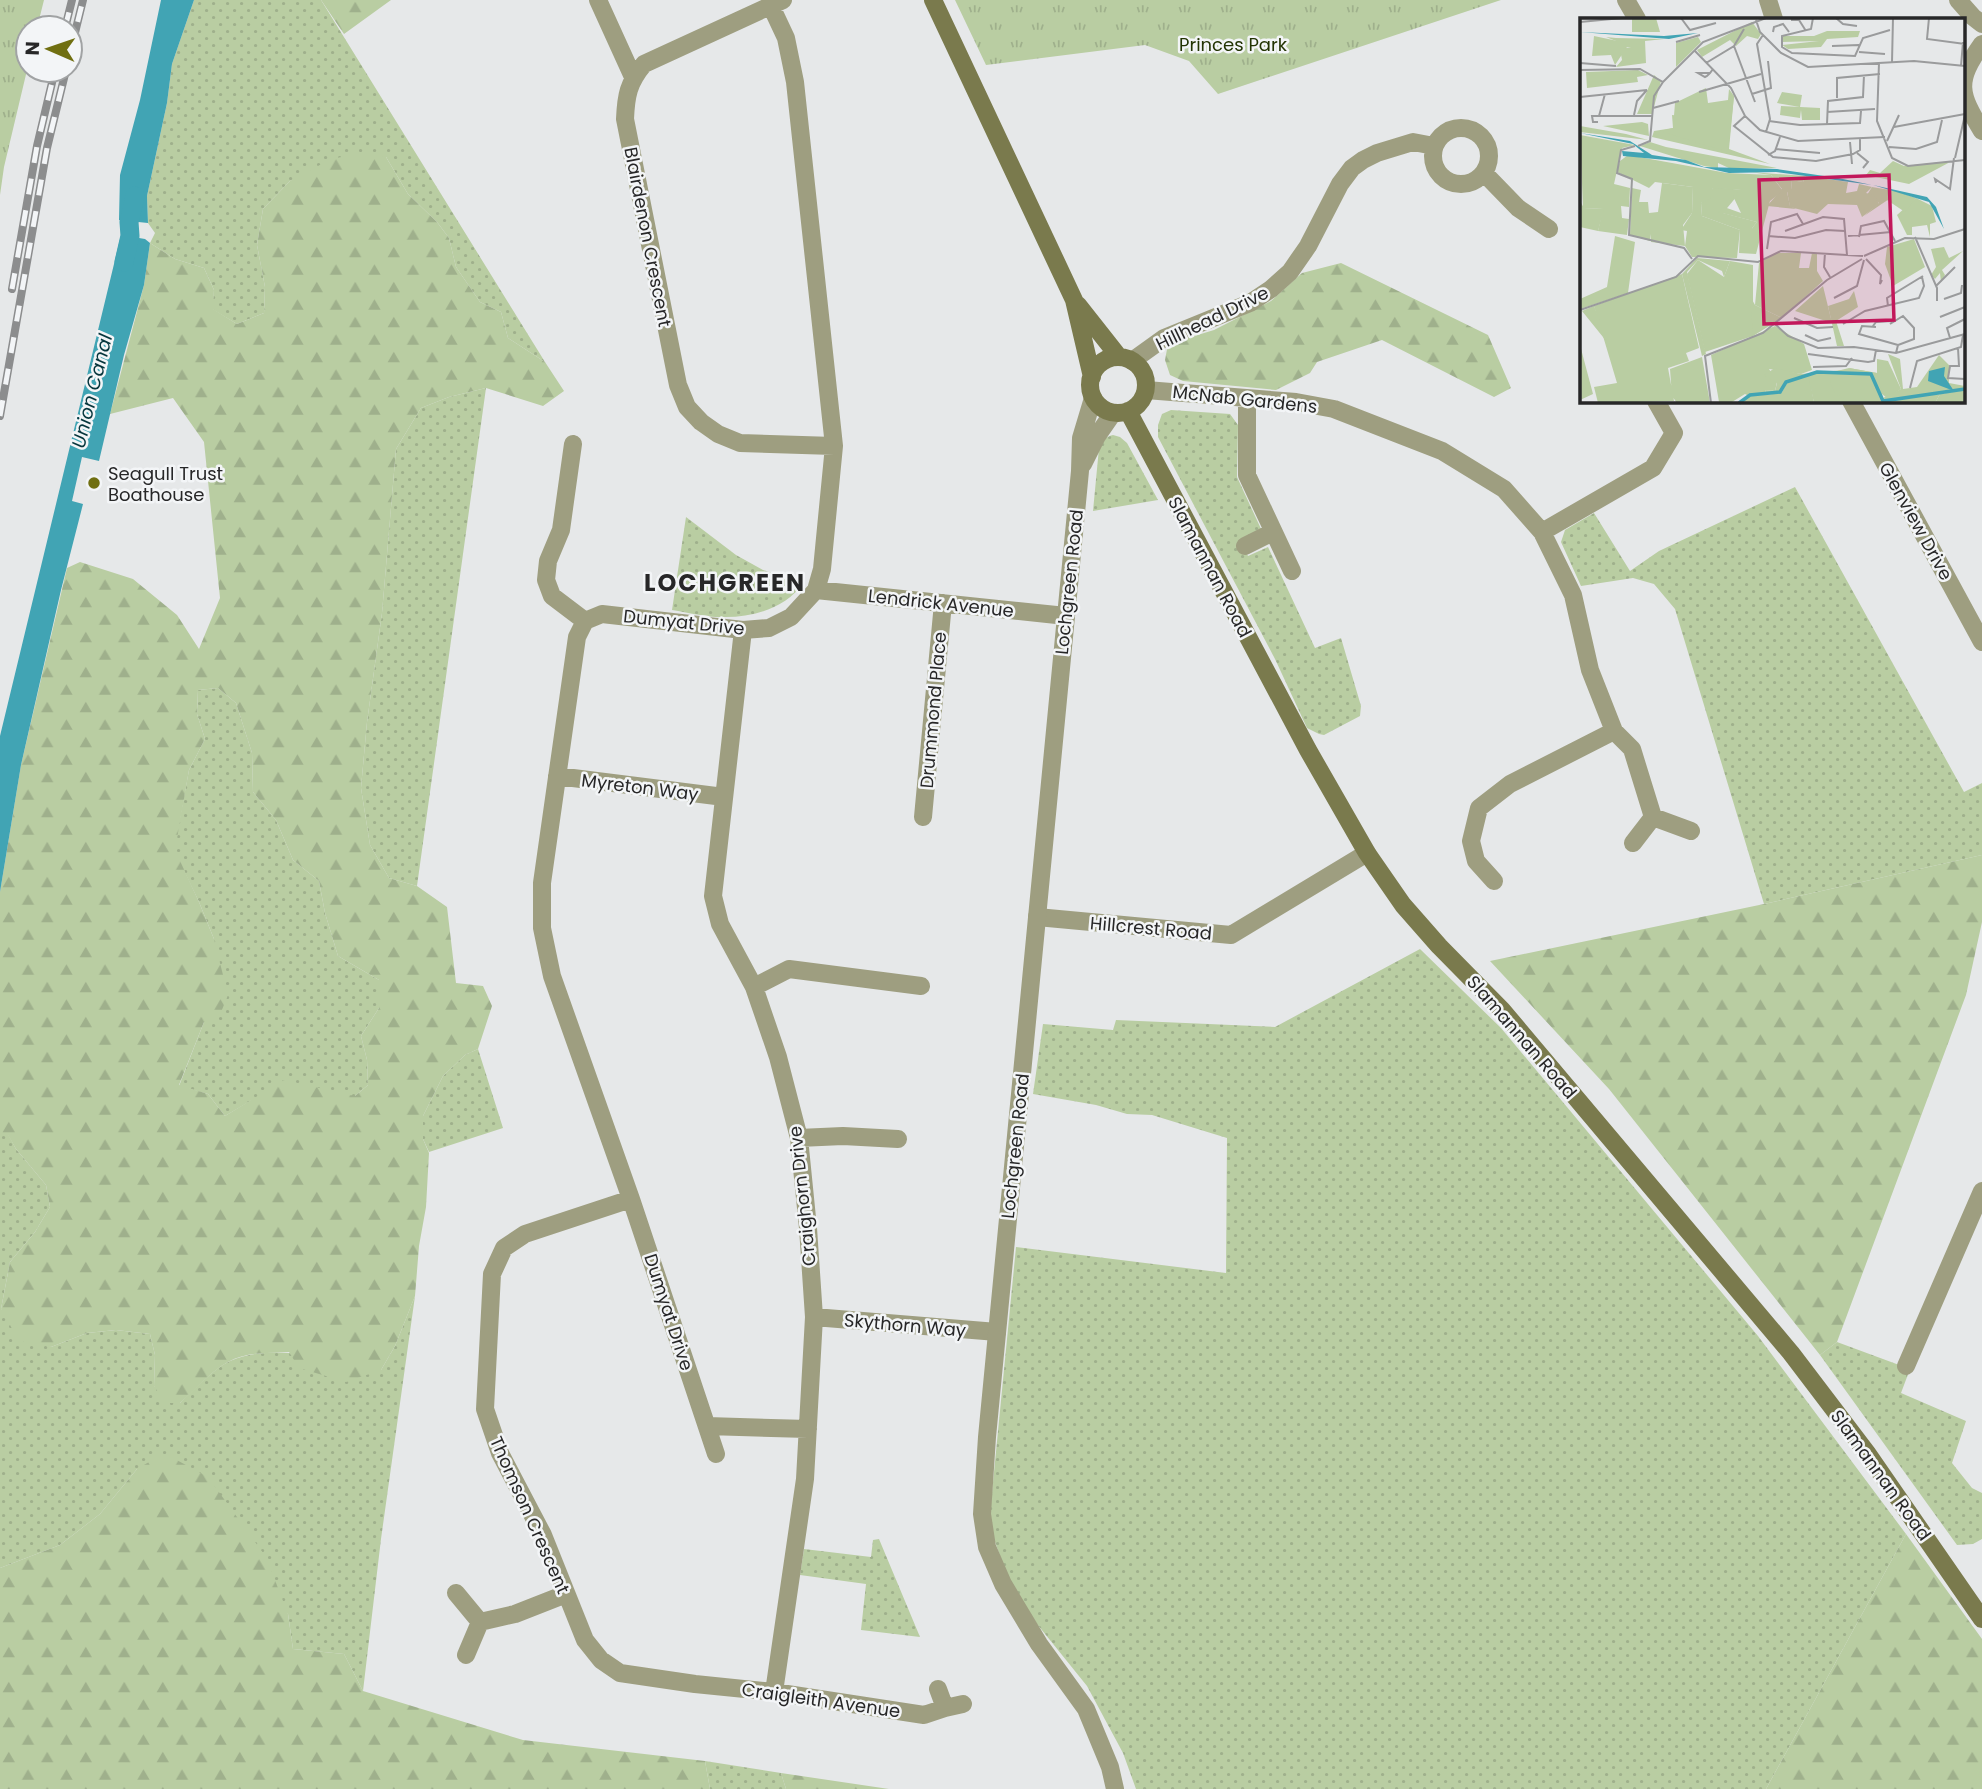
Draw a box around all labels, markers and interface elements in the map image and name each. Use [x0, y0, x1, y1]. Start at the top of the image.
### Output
north arrow [14, 14, 84, 84]
inset map [1580, 18, 1965, 402]
park label: Princes Park [1179, 32, 1288, 57]
text: N [19, 41, 46, 56]
street label: Blairdenon Crescent [618, 145, 678, 329]
street label: Hillhead Drive [1151, 280, 1273, 356]
water label: Union Canal [65, 331, 119, 451]
street label: McNab Gardens [1171, 379, 1319, 419]
street label: Glenview Drive [1873, 457, 1959, 585]
place label: Seagull Trust Boathouse [108, 461, 223, 507]
marker: Seagull Trust Boathouse [86, 475, 102, 491]
street label: Slamannan Road [1162, 492, 1258, 642]
street label: Lochgreen Road [1049, 508, 1089, 656]
district label: LOCHGREEN [644, 566, 806, 599]
street label: Lendrick Avenue [867, 583, 1015, 623]
street label: Dumyat Drive [622, 603, 746, 641]
street label: Drummond Place [914, 631, 952, 789]
street label: Myreton Way [580, 767, 700, 807]
street label: Hillcrest Road [1089, 910, 1213, 946]
street label: Slamannan Road [1461, 970, 1583, 1104]
street label: Lochgreen Road [995, 1072, 1035, 1220]
street label: Craighorn Drive [782, 1125, 822, 1267]
street label: Dumyat Drive [638, 1250, 700, 1374]
street label: Skythorn Way [843, 1307, 967, 1343]
street label: Slamannan Road [1825, 1404, 1937, 1546]
street label: Thomson Crescent [484, 1432, 576, 1598]
street label: Craigleith Avenue [740, 1676, 902, 1724]

